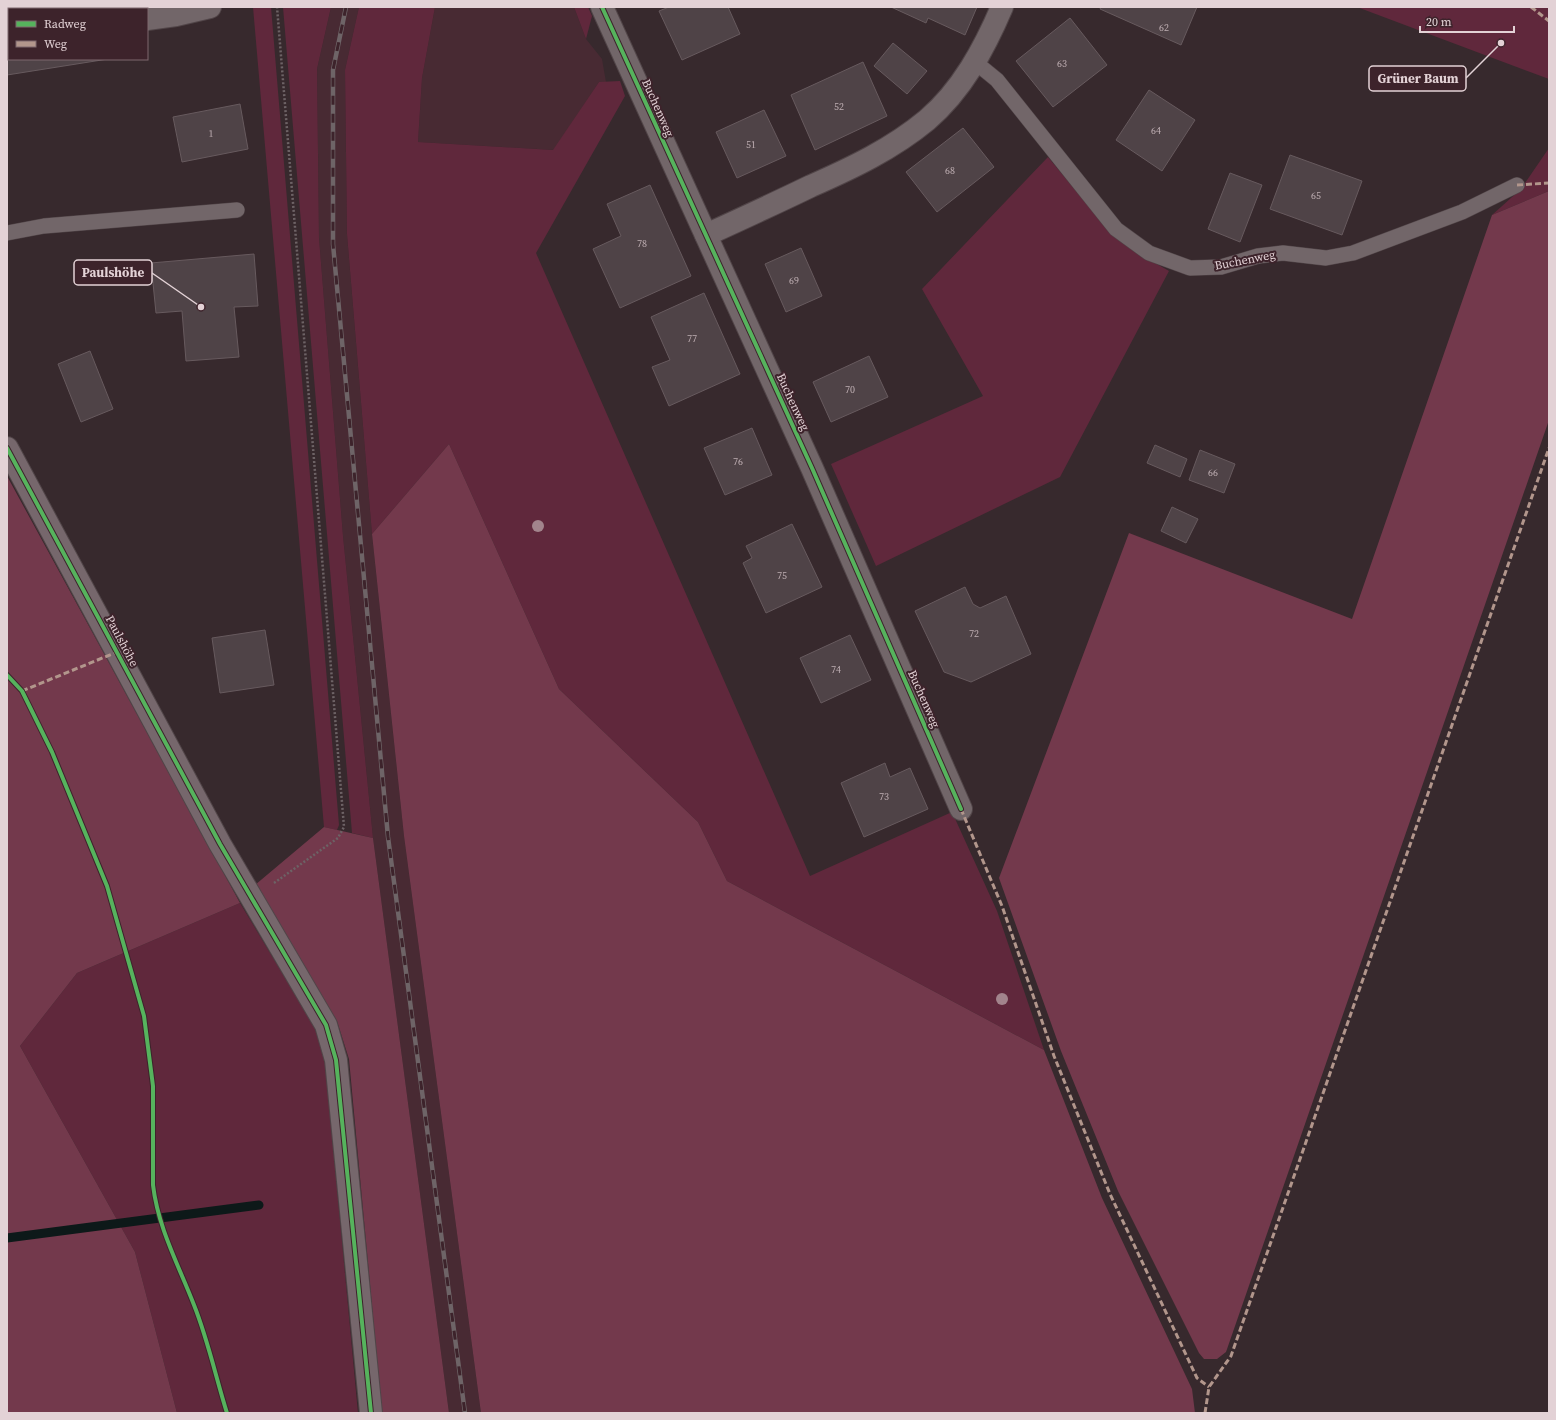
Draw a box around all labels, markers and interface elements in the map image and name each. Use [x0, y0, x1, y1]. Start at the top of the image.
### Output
legend [8, 8, 148, 60]
scale bar [1420, 8, 1514, 34]
text: 20 m [1426, 14, 1452, 30]
text: Radweg [44, 16, 86, 32]
house number: 62 [1159, 21, 1169, 34]
text: Weg [44, 36, 67, 52]
house number: 63 [1057, 57, 1067, 70]
callout: Grüner Baum [1369, 66, 1466, 91]
text: Grüner Baum [1377, 70, 1459, 87]
street label: Buchenweg [638, 77, 678, 139]
house number: 52 [834, 100, 844, 113]
house number: 64 [1151, 124, 1161, 137]
house number: 1 [209, 127, 214, 140]
house number: 51 [746, 138, 756, 151]
house number: 68 [945, 164, 955, 177]
house number: 65 [1311, 189, 1321, 202]
house number: 78 [637, 237, 647, 250]
street label: Buchenweg [1213, 246, 1277, 274]
callout: Paulshöhe [74, 260, 152, 285]
text: Paulshöhe [82, 264, 144, 281]
house number: 69 [789, 274, 799, 287]
house number: 77 [687, 332, 697, 345]
street label: Buchenweg [773, 371, 813, 433]
house number: 70 [845, 383, 855, 396]
house number: 76 [733, 455, 743, 468]
house number: 66 [1208, 466, 1218, 479]
house number: 75 [777, 569, 787, 582]
street label: Paulshöhe [102, 613, 142, 669]
house number: 72 [969, 627, 979, 640]
house number: 74 [831, 663, 841, 676]
street label: Buchenweg [904, 668, 944, 730]
house number: 73 [879, 790, 889, 803]

